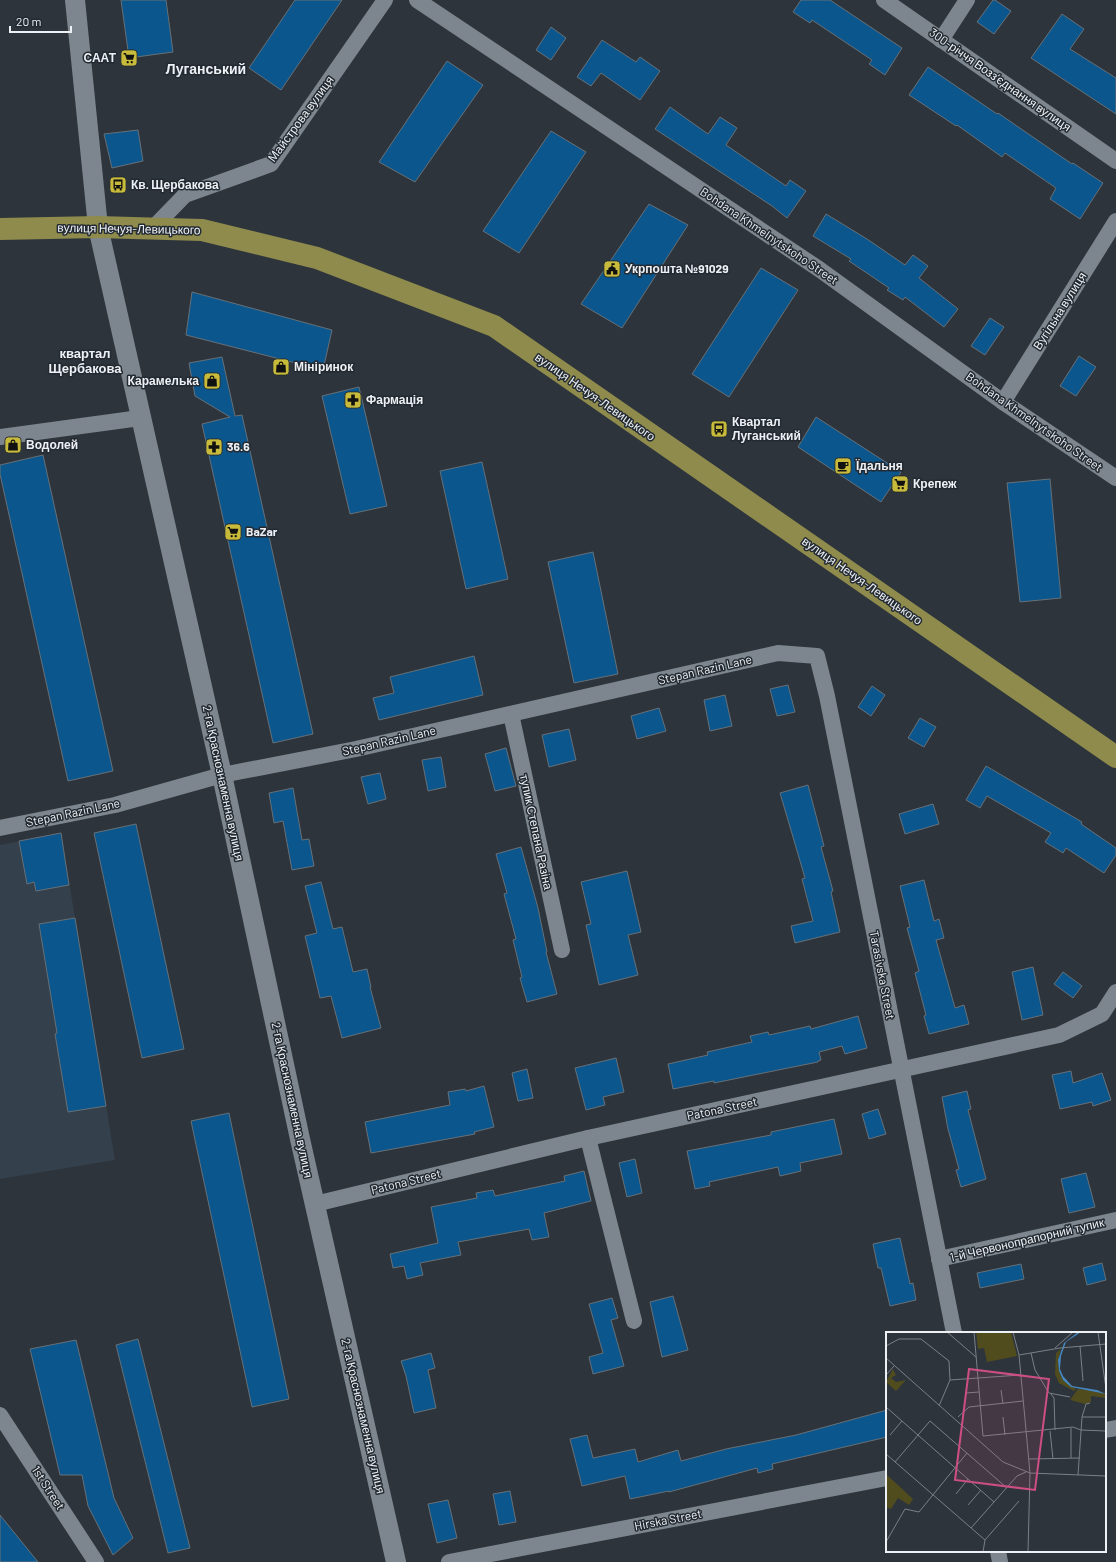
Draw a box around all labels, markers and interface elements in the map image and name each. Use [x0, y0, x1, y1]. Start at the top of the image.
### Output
scale bar [10, 8, 71, 34]
text: 20 m [16, 14, 42, 28]
street label: 300-річчя Возз’єднання вулиця [926, 25, 1074, 134]
supermarket icon: СААТ [119, 48, 139, 68]
place label: СААТ [84, 50, 117, 64]
district label: Луганський [166, 60, 246, 77]
street label: Майстрова вулиця [264, 73, 337, 165]
bus stop icon: Кв. Щербакова [108, 175, 128, 195]
place label: Кв. Щербакова [131, 177, 219, 192]
street label: Bohdana Khmelnytskoho Street [698, 184, 841, 287]
street label: вулиця Нечуя-Левицького [57, 220, 201, 237]
public building icon: Укрпошта №91029 [602, 259, 622, 279]
place label: Укрпошта №91029 [625, 261, 729, 276]
street label: Вугільна вулиця [1030, 269, 1089, 352]
district label: квартал Щербакова [48, 345, 122, 376]
street label: вулиця Нечуя-Левицького [532, 349, 659, 444]
shop icon: Мініринок [271, 357, 291, 377]
place label: Мініринок [294, 359, 354, 374]
street label: Bohdana Khmelnytskoho Street [964, 369, 1106, 474]
shop icon: Карамелька [202, 371, 222, 391]
place label: Карамелька [128, 373, 199, 388]
pharmacy icon: Фармація [343, 390, 363, 410]
place label: Фармація [366, 392, 423, 407]
place label: Квартал Луганський [732, 414, 801, 443]
bus stop icon: Квартал Луганський [709, 419, 729, 439]
shop icon: Водолей [3, 435, 23, 455]
place label: Водолей [26, 437, 78, 452]
pharmacy icon: 36.6 [204, 437, 224, 457]
place label: 36.6 [227, 439, 250, 453]
cafe icon: Їдальня [833, 456, 853, 476]
place label: Їдальня [855, 458, 903, 473]
supermarket icon: Крепеж [890, 474, 910, 494]
place label: Крепеж [913, 476, 957, 491]
supermarket icon: BaZar [223, 522, 243, 542]
place label: BaZar [246, 524, 278, 538]
street label: вулиця Нечуя-Левицького [799, 533, 926, 628]
street label: Stepan Razin Lane [657, 651, 753, 687]
street label: 2-га Краснознаменна вулиця [200, 704, 247, 862]
street label: Stepan Razin Lane [341, 722, 437, 758]
street label: тупик Степана Разіна [517, 773, 556, 891]
street label: Stepan Razin Lane [25, 795, 121, 829]
street label: Tarasivska Street [867, 929, 898, 1021]
street label: 2-га Краснознаменна вулиця [269, 1021, 316, 1179]
street label: Patona Street [685, 1094, 758, 1122]
street label: Patona Street [369, 1166, 442, 1196]
street label: 1-й Червонопрапорний тупик [948, 1214, 1106, 1265]
inset map [886, 1332, 1106, 1552]
street label: 2-га Краснознаменна вулиця [338, 1337, 389, 1495]
street label: 1st Street [29, 1463, 68, 1512]
street label: Hirska Street [633, 1506, 703, 1532]

